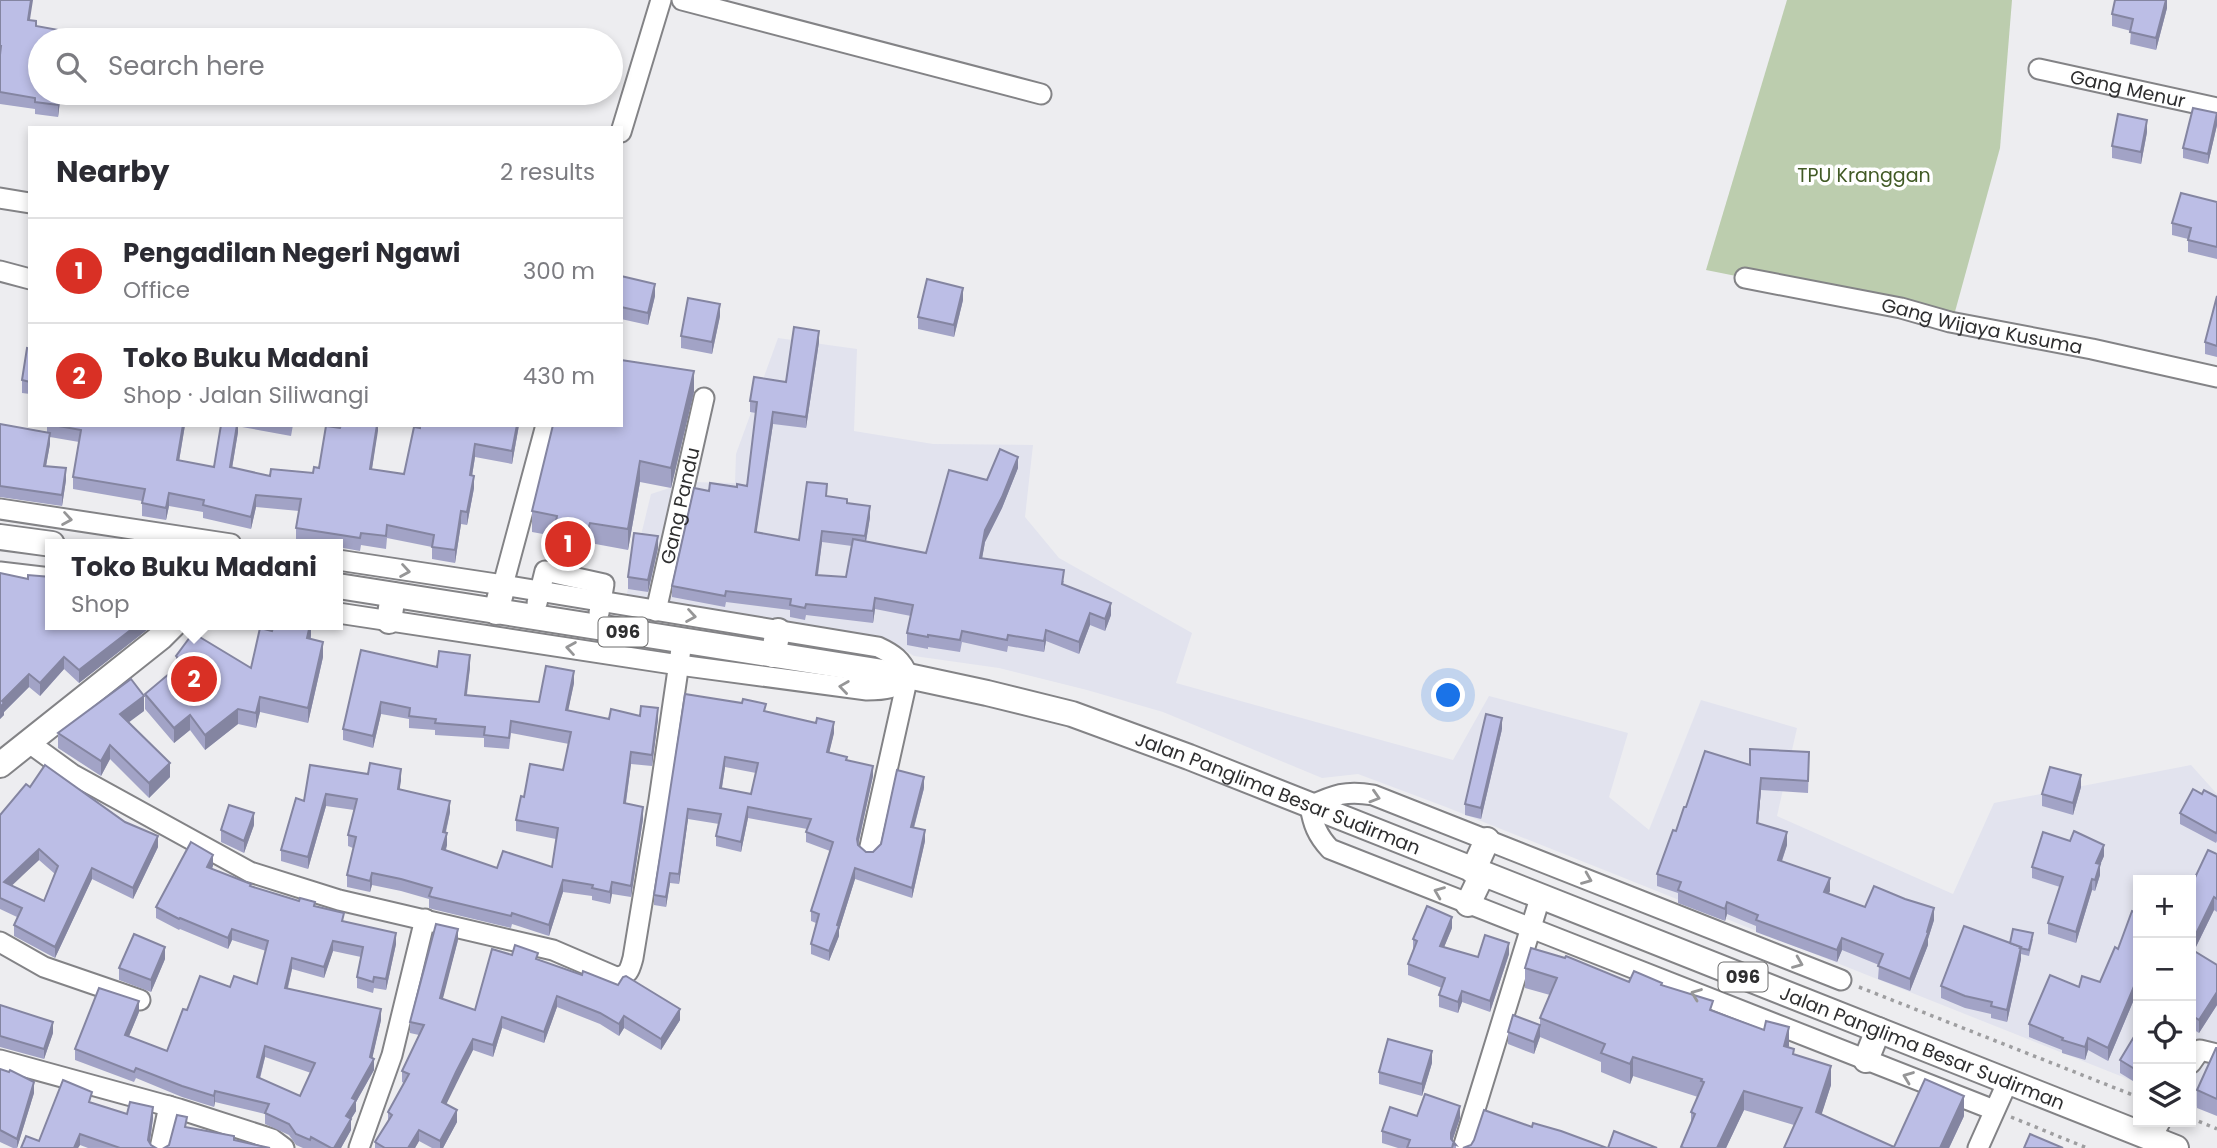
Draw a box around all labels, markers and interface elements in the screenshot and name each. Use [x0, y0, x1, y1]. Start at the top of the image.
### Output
search box [28, 28, 623, 105]
icon: search [52, 48, 90, 86]
text: Search here [108, 48, 265, 84]
street label: Gang Menur [2068, 63, 2188, 115]
text: Nearby [56, 150, 170, 193]
text: 2 results [500, 156, 595, 188]
park label: TPU Kranggan [1797, 162, 1931, 189]
text: Pengadilan Negeri Ngawi [123, 235, 460, 271]
text: 1 [75, 255, 83, 287]
text: 300 m [523, 255, 595, 287]
text: Office [123, 274, 190, 306]
street label: Gang Wijaya Kusuma [1879, 292, 2085, 361]
text: Toko Buku Madani [123, 340, 369, 376]
text: 2 [72, 360, 86, 392]
text: 430 m [523, 360, 595, 392]
text: Shop · Jalan Siliwangi [123, 379, 369, 411]
street label: Gang Pandu [654, 445, 706, 567]
one-way arrow [62, 512, 73, 527]
pin: 1 [545, 518, 591, 570]
popup [45, 539, 343, 630]
text: Toko Buku Madani [71, 549, 317, 585]
one-way arrow [399, 563, 411, 578]
text: Shop [71, 588, 130, 620]
one-way arrow [685, 608, 697, 623]
road number: 096 [598, 618, 648, 646]
one-way arrow [565, 641, 577, 656]
pin: 2 [171, 653, 217, 705]
your location [1431, 678, 1465, 712]
one-way arrow [839, 680, 850, 695]
street label: Jalan Panglima Besar Sudirman [1131, 725, 1425, 861]
one-way arrow [1368, 788, 1380, 803]
one-way arrow [1580, 871, 1592, 885]
map controls [2133, 875, 2196, 1127]
button: + [2133, 875, 2196, 938]
one-way arrow [1433, 887, 1445, 901]
button: − [2133, 938, 2196, 1001]
one-way arrow [1792, 954, 1804, 968]
road number: 096 [1718, 962, 1768, 992]
street label: Jalan Panglima Besar Sudirman [1776, 979, 2069, 1117]
one-way arrow [1691, 988, 1703, 1002]
button: locate [2133, 1001, 2196, 1064]
button: layers [2133, 1064, 2196, 1127]
one-way arrow [1902, 1071, 1914, 1085]

